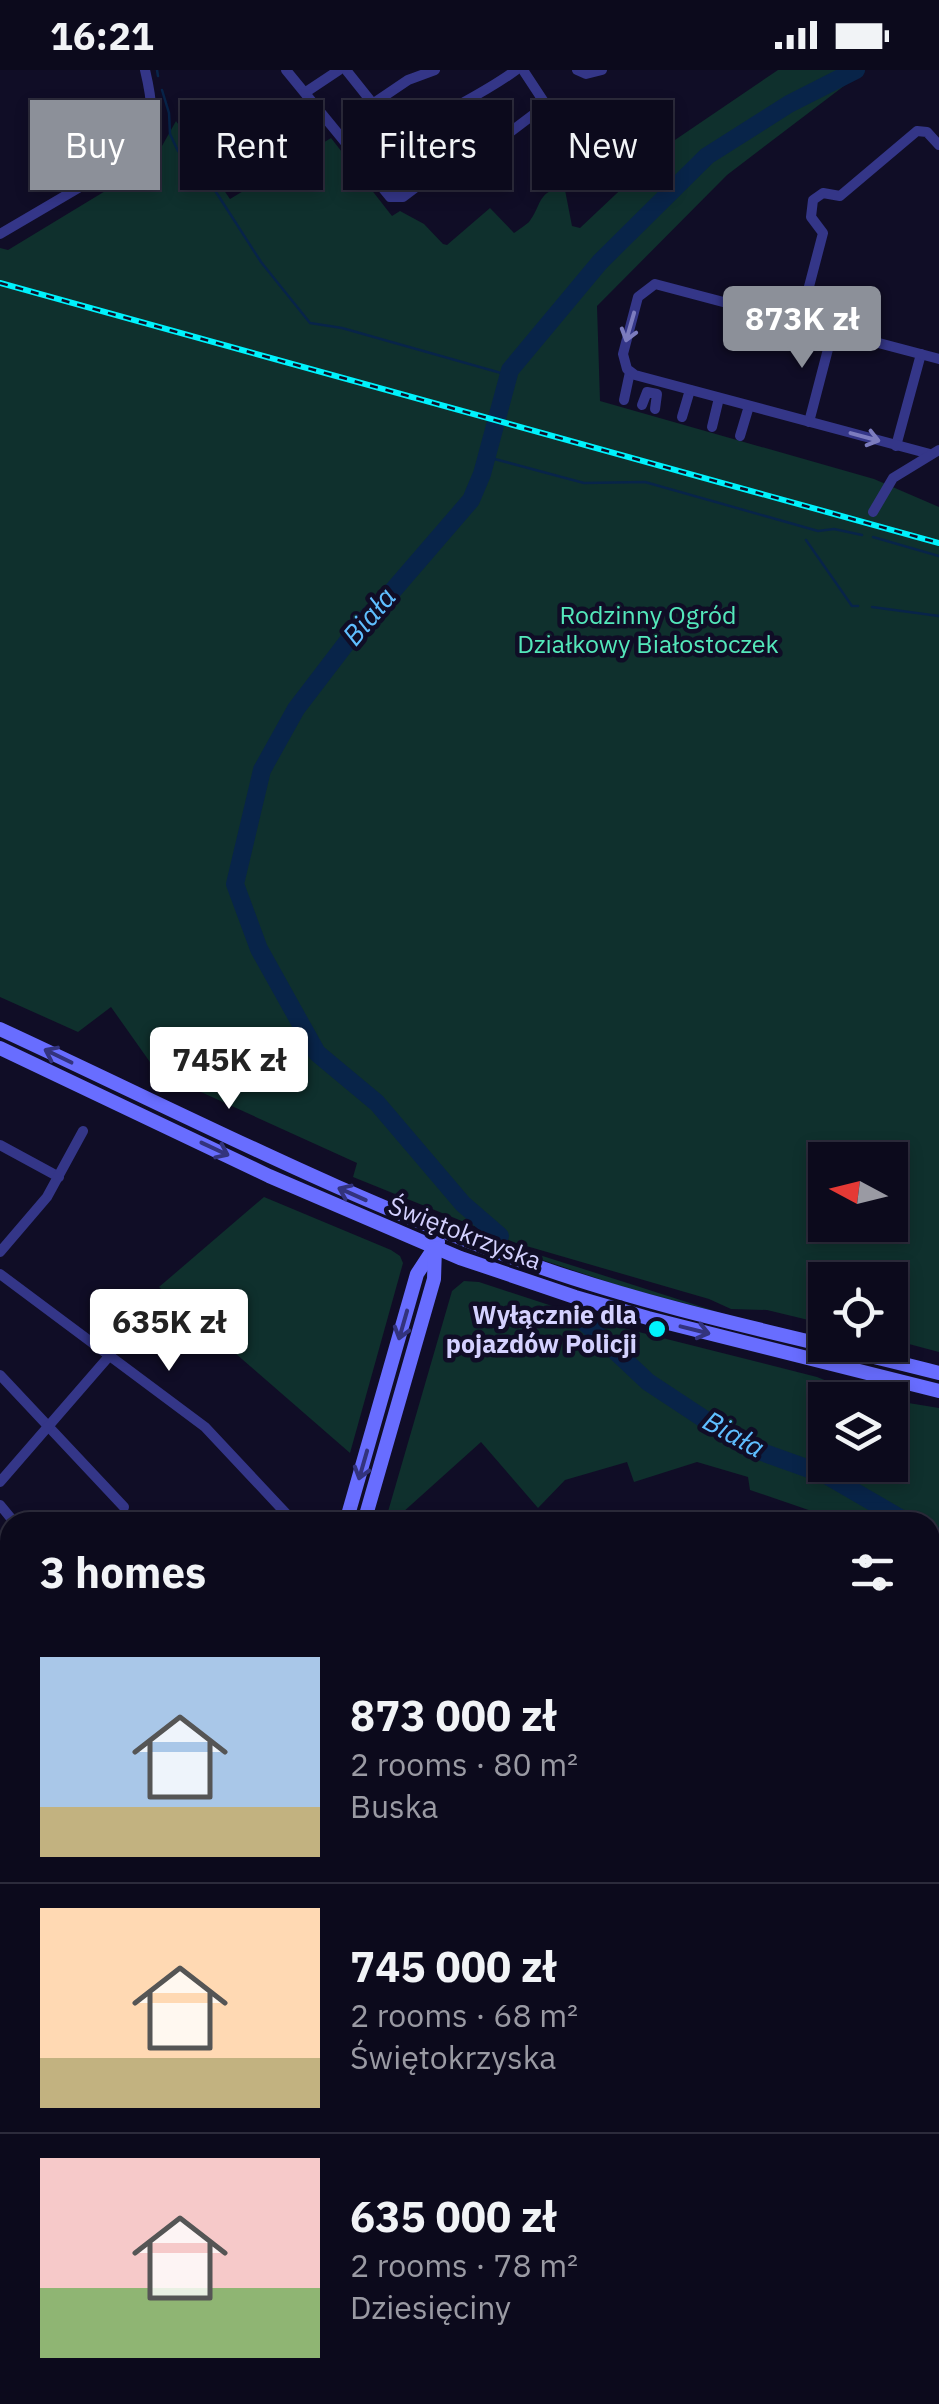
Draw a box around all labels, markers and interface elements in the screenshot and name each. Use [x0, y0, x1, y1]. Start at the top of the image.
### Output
text: 16:21 [50, 11, 154, 60]
chip: Buy [30, 100, 160, 190]
chip: Rent [180, 100, 323, 190]
chip: Filters [343, 100, 512, 190]
chip: New [532, 100, 673, 190]
pin: 873K zł [710, 286, 894, 371]
text: 873K zł [745, 297, 859, 339]
one-way arrow [620, 311, 639, 342]
one-way arrow [849, 429, 881, 448]
water label: Biała [333, 579, 404, 653]
park label: Rodzinny Ogród Działkowy Białostoczek [517, 598, 779, 660]
pin: 745K zł [137, 1027, 321, 1112]
text: 745K zł [172, 1038, 286, 1080]
one-way arrow [43, 1045, 73, 1064]
one-way arrow [199, 1141, 230, 1159]
north arrow [808, 1142, 908, 1242]
map controls [808, 1142, 908, 1482]
one-way arrow [337, 1184, 368, 1202]
street label: Świętokrzyska [384, 1188, 546, 1277]
button: locate [808, 1262, 908, 1362]
pin: 635K zł [77, 1289, 261, 1374]
place label: Wyłącznie dla pojazdów Policji [446, 1298, 637, 1360]
text: 635K zł [112, 1300, 226, 1342]
one-way arrow [392, 1309, 411, 1340]
marker: Wyłącznie dla pojazdów Policji [646, 1318, 668, 1340]
one-way arrow [678, 1322, 710, 1340]
button: layers [808, 1382, 908, 1482]
water label: Biała [697, 1402, 772, 1466]
one-way arrow [352, 1449, 371, 1480]
text: 3 homes [40, 1545, 206, 1600]
icon: filters [845, 1545, 900, 1600]
text: 873 000 zł [350, 1688, 556, 1743]
icon: home [120, 1697, 240, 1817]
text: 2 rooms · 80 m² [350, 1743, 578, 1785]
text: Buska [350, 1785, 438, 1827]
text: 745 000 zł [350, 1939, 556, 1994]
icon: home [120, 1948, 240, 2068]
text: 2 rooms · 68 m² [350, 1994, 578, 2036]
text: Świętokrzyska [350, 2036, 556, 2078]
text: 635 000 zł [350, 2189, 556, 2244]
icon: home [120, 2198, 240, 2318]
text: 2 rooms · 78 m² [350, 2244, 578, 2286]
text: Dziesięciny [350, 2286, 511, 2328]

